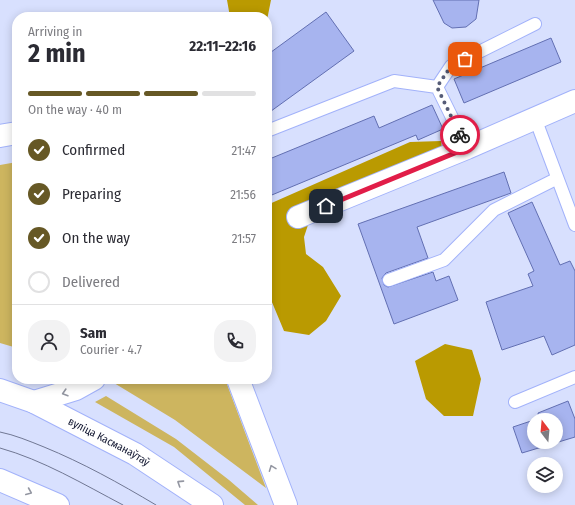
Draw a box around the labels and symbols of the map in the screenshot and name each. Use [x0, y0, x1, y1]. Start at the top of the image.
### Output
pin [448, 42, 482, 76]
courier [440, 115, 480, 155]
pin [309, 189, 343, 223]
one-way arrow [62, 388, 69, 397]
north arrow [527, 413, 563, 449]
street label: вуліца Касманаўтаў [66, 414, 153, 469]
one-way arrow [268, 465, 276, 472]
one-way arrow [177, 481, 184, 488]
one-way arrow [25, 487, 33, 495]

